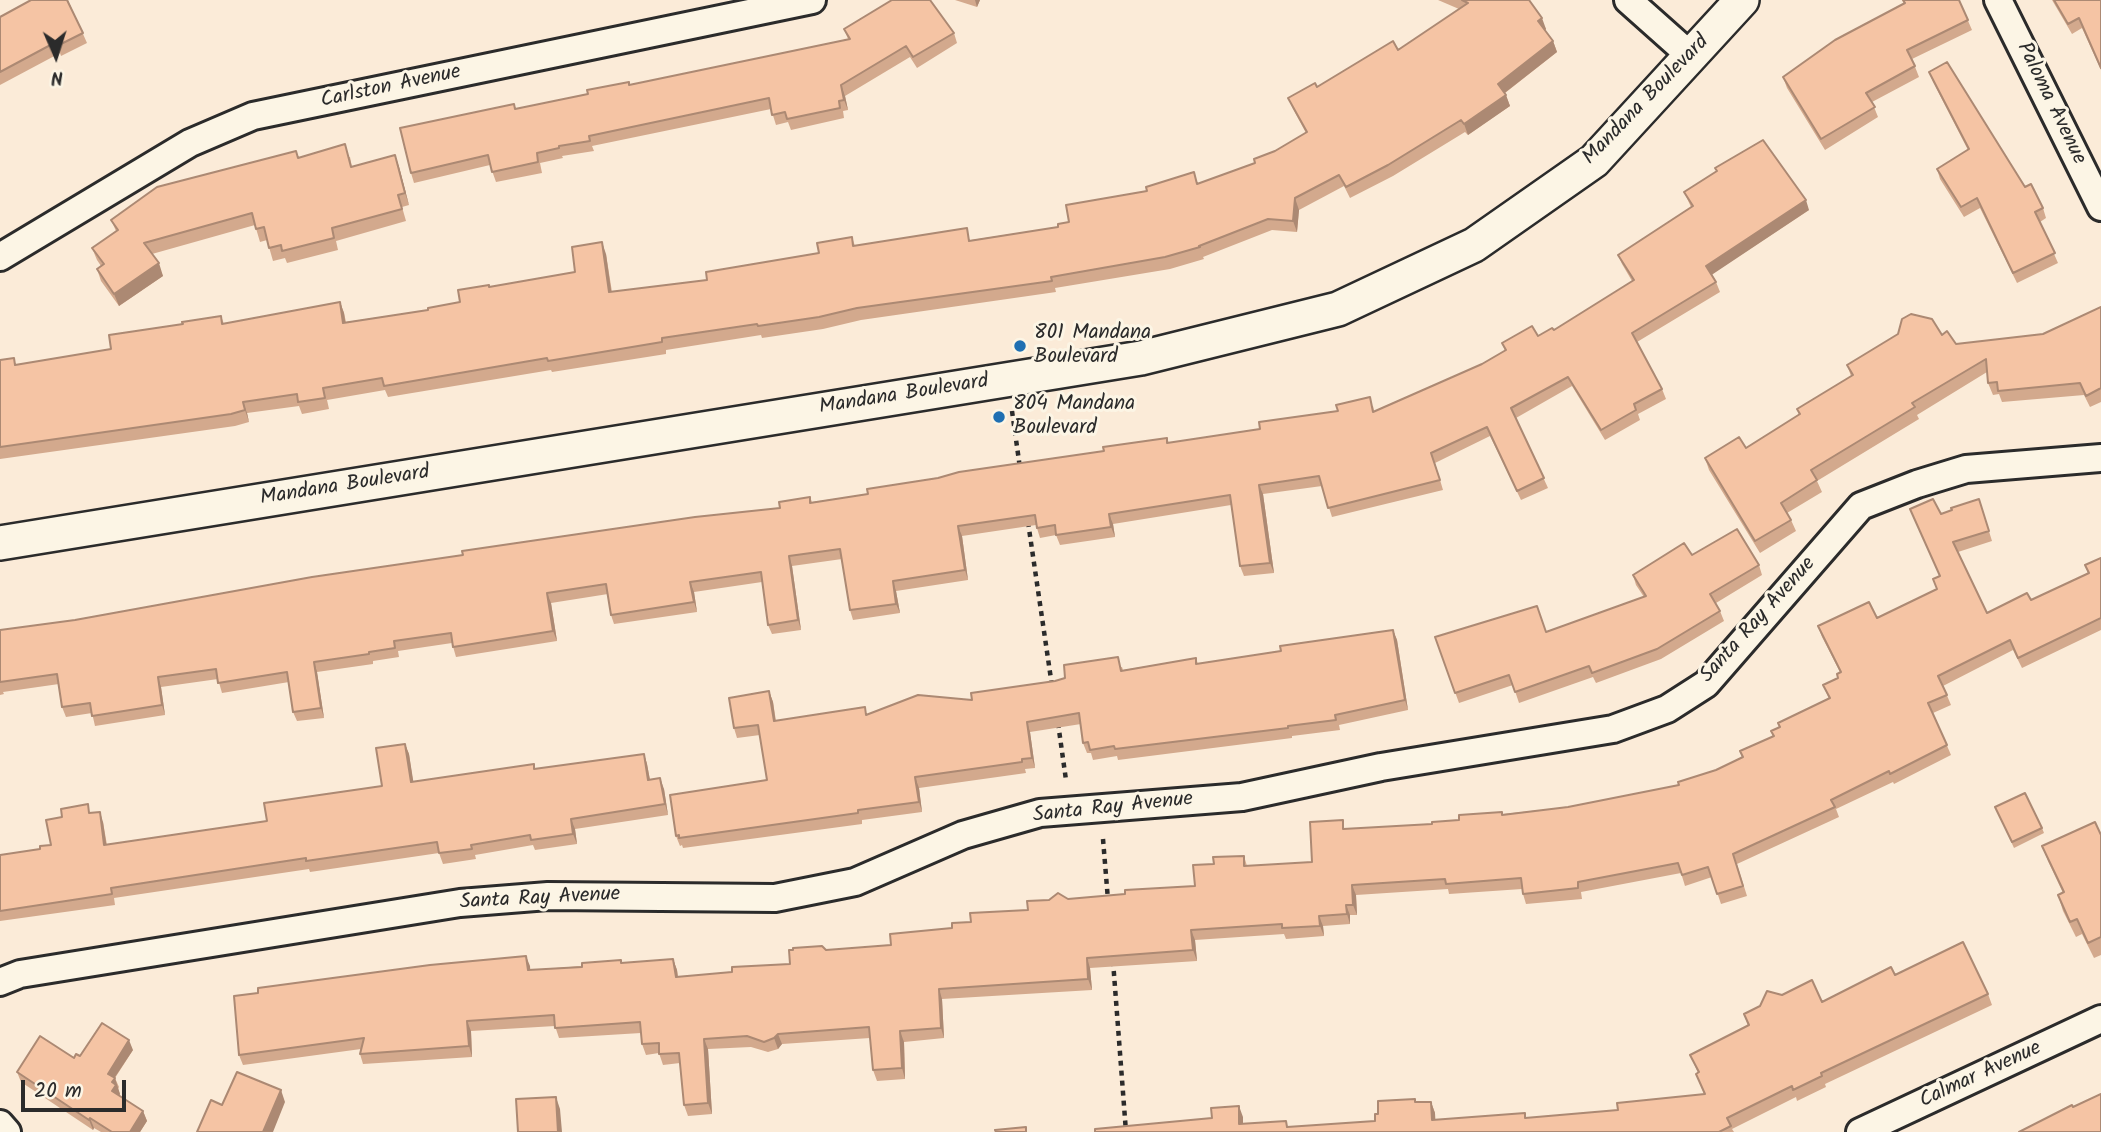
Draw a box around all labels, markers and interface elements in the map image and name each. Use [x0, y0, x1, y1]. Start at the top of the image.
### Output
north arrow [21, 21, 91, 91]
street label: Mandana Boulevard [1578, 31, 1716, 171]
street label: Paloma Avenue [2010, 39, 2090, 169]
street label: Carlston Avenue [319, 61, 463, 115]
text: N [50, 62, 64, 92]
place label: 801 Mandana Boulevard [1034, 321, 1151, 371]
marker: 801 Mandana Boulevard [1012, 338, 1028, 354]
street label: Mandana Boulevard [818, 370, 990, 422]
place label: 804 Mandana Boulevard [1013, 392, 1135, 442]
marker: 804 Mandana Boulevard [991, 409, 1007, 425]
street label: Mandana Boulevard [259, 461, 431, 513]
street label: Santa Ray Avenue [1696, 553, 1822, 689]
street label: Santa Ray Avenue [1032, 788, 1194, 830]
street label: Santa Ray Avenue [459, 883, 621, 917]
street label: Calmar Avenue [1916, 1037, 2046, 1115]
scale bar [24, 1066, 130, 1110]
text: 20 m [34, 1075, 82, 1108]

